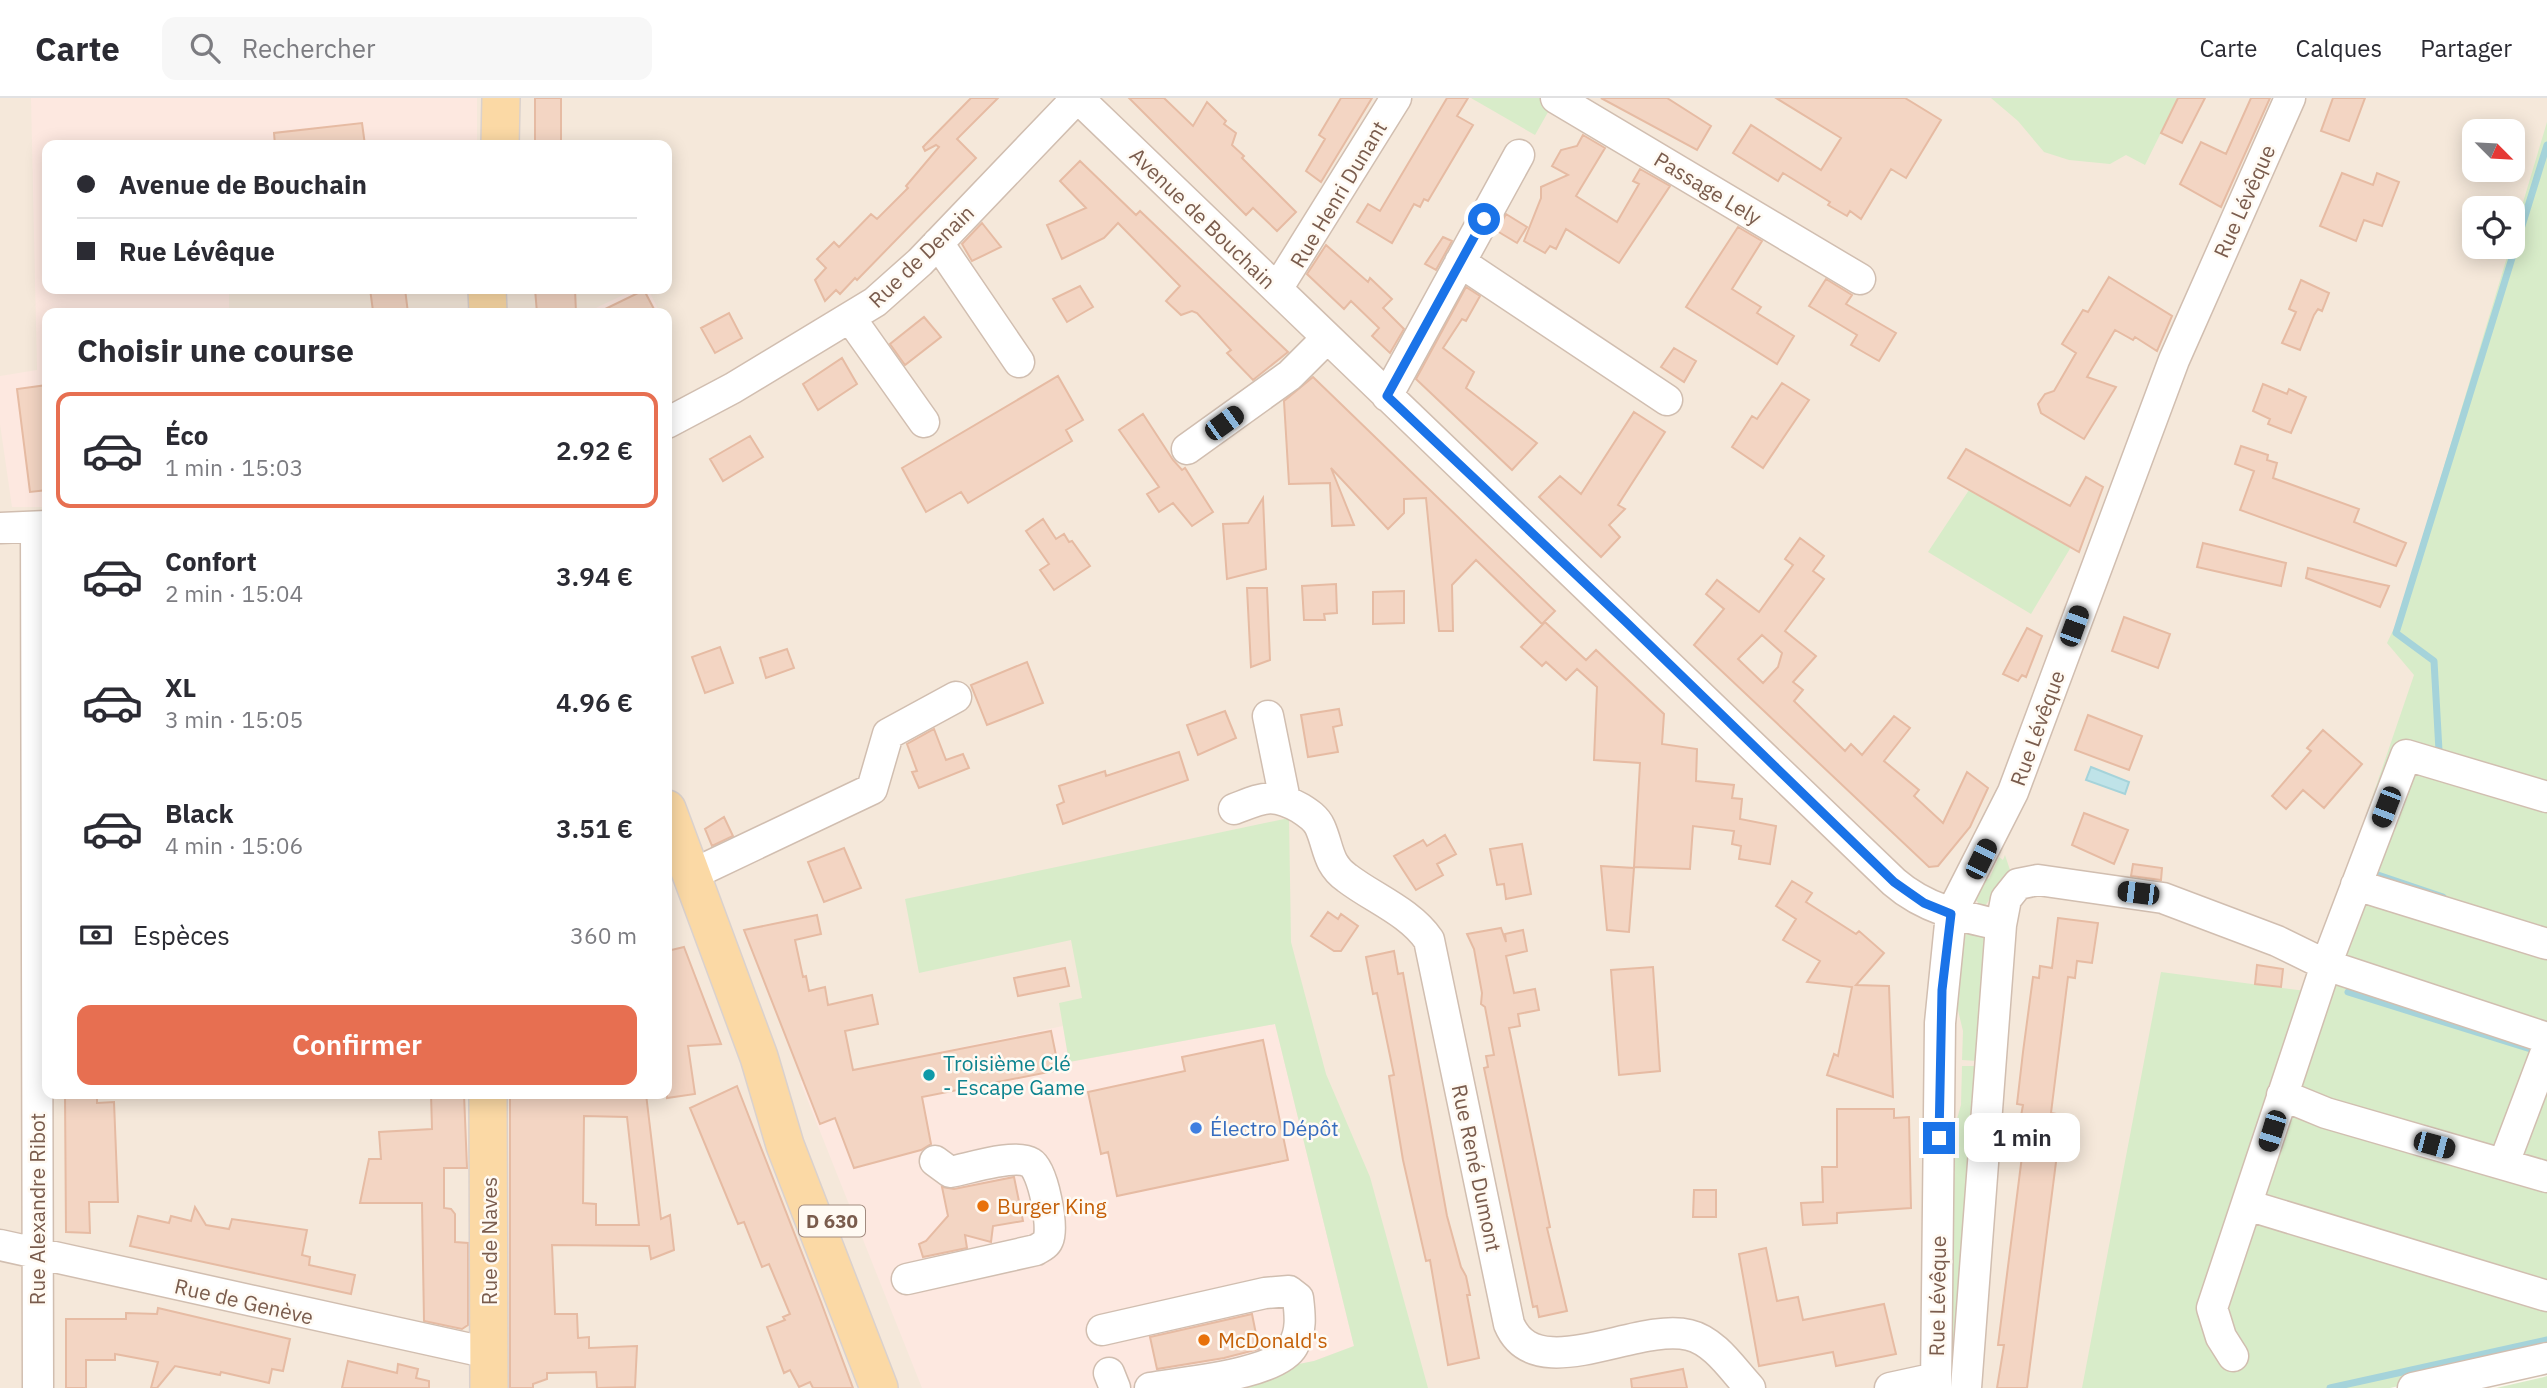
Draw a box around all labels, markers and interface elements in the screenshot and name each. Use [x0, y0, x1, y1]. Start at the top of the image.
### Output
search box [162, 17, 652, 80]
text: Carte [35, 27, 120, 70]
icon: search [186, 29, 224, 67]
text: Rechercher [242, 31, 376, 65]
text: Carte [2199, 32, 2258, 64]
text: Calques [2296, 32, 2382, 64]
text: Partager [2420, 32, 2512, 64]
street label: Rue Henri Dunant [1283, 115, 1393, 273]
north arrow [2462, 119, 2525, 182]
map controls [2462, 119, 2525, 259]
street label: Rue Lévêque [2207, 140, 2281, 262]
street label: Avenue de Bouchain [1124, 141, 1282, 295]
street label: Passage Lely [1649, 145, 1767, 231]
text: Avenue de Bouchain [119, 167, 367, 201]
button: locate [2462, 196, 2525, 259]
street label: Rue de Denain [862, 199, 980, 313]
route start [1468, 203, 1500, 235]
text: Rue Lévêque [119, 234, 275, 268]
text: Choisir une course [77, 329, 354, 371]
car [1201, 402, 1248, 444]
text: Éco [165, 418, 209, 452]
icon: car [81, 419, 144, 482]
text: 2.92 € [556, 433, 633, 467]
text: 1 min · 15:03 [165, 452, 303, 482]
text: Confort [165, 544, 257, 578]
icon: car [81, 545, 144, 608]
text: 3.94 € [556, 559, 633, 593]
text: 2 min · 15:04 [165, 578, 303, 608]
car [2057, 603, 2092, 649]
street label: Rue Lévêque [2003, 666, 2071, 790]
text: XL [165, 670, 196, 704]
icon: car [81, 671, 144, 734]
text: 4.96 € [556, 685, 633, 719]
text: 3 min · 15:05 [165, 704, 303, 734]
car [2369, 784, 2404, 830]
text: Black [165, 796, 233, 830]
icon: car [81, 797, 144, 860]
text: 3.51 € [556, 811, 633, 845]
text: 4 min · 15:06 [165, 830, 303, 860]
car [1963, 836, 2000, 882]
car [2116, 880, 2161, 906]
icon: cash [77, 916, 115, 954]
text: Espèces [133, 918, 230, 952]
text: 360 m [570, 920, 637, 950]
button: Confirmer [77, 1005, 637, 1085]
place label: Troisième Clé - Escape Game [943, 1049, 1085, 1101]
marker: Troisième Clé - Escape Game [921, 1067, 937, 1083]
street label: Rue René Dumont [1446, 1082, 1508, 1254]
car [2256, 1108, 2289, 1154]
street label: Rue Alexandre Ribot [23, 1113, 51, 1305]
place label: Électro Dépôt [1210, 1114, 1339, 1142]
callout: 1 min [1964, 1114, 2079, 1162]
marker: Électro Dépôt [1188, 1120, 1204, 1136]
route end [1923, 1122, 1955, 1154]
text: 1 min [1992, 1122, 2052, 1152]
car [2411, 1129, 2458, 1161]
street label: Rue de Naves [475, 1177, 503, 1305]
place label: Burger King [997, 1192, 1107, 1220]
marker: Burger King [975, 1198, 991, 1214]
road number: D 630 [799, 1205, 865, 1236]
street label: Rue Lévêque [1922, 1235, 1952, 1357]
street label: Rue de Genève [172, 1271, 316, 1331]
place label: McDonald's [1218, 1326, 1328, 1354]
marker: McDonald's [1196, 1332, 1212, 1348]

